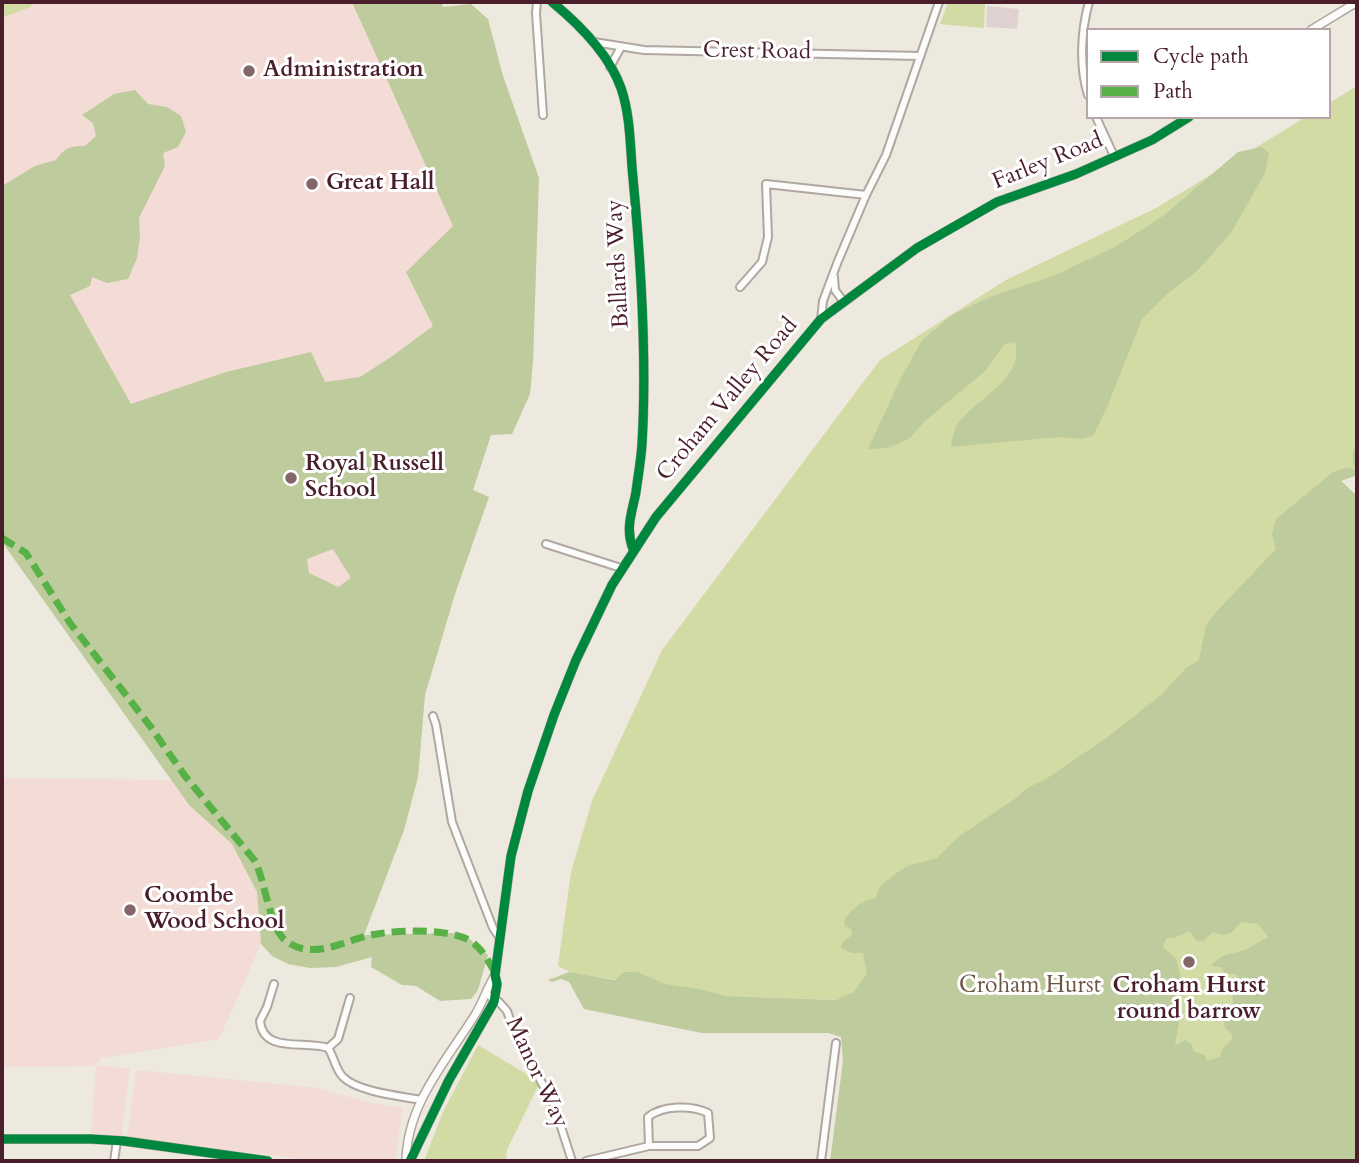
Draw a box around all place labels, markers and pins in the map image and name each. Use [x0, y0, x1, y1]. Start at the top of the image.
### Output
place label: Administration [263, 57, 424, 85]
marker: Administration [241, 63, 257, 79]
place label: Great Hall [326, 170, 435, 198]
marker: Great Hall [304, 176, 320, 192]
place label: Royal Russell School [305, 451, 444, 505]
marker: Royal Russell School [283, 470, 299, 486]
place label: Coombe Wood School [144, 883, 285, 937]
marker: Coombe Wood School [122, 902, 138, 918]
marker: Croham Hurst round barrow [1181, 954, 1197, 970]
place label: Croham Hurst round barrow [1113, 973, 1265, 1027]

